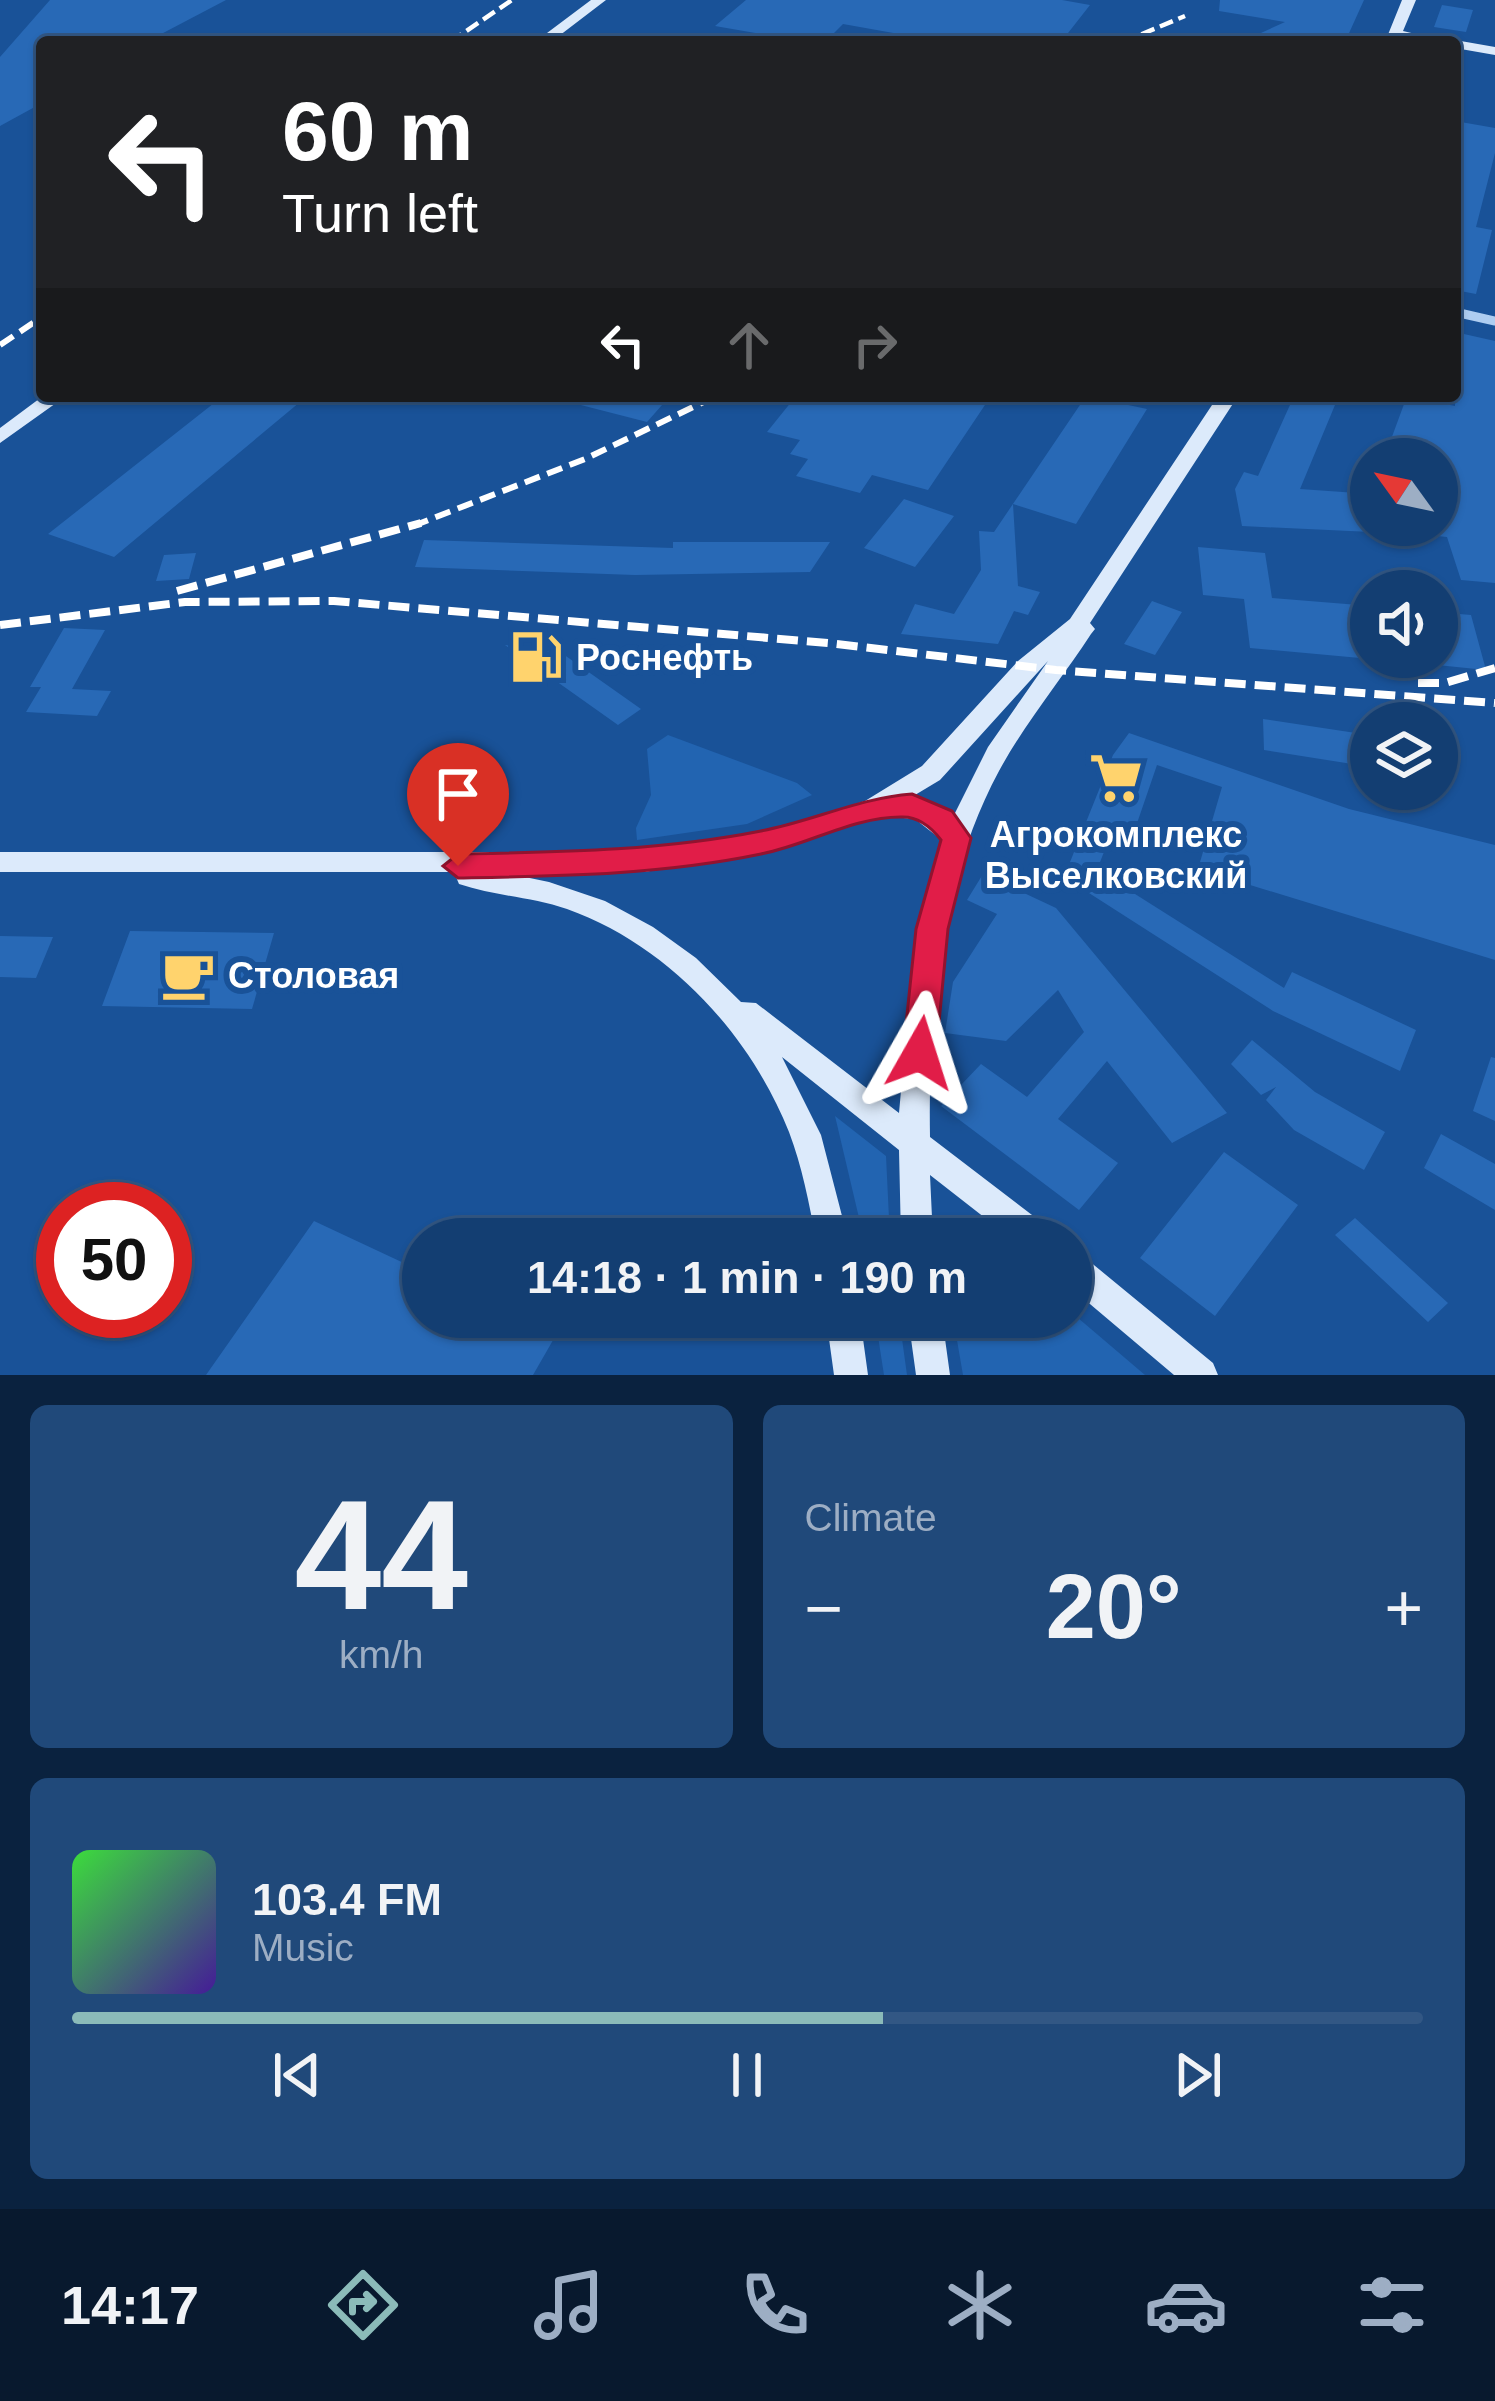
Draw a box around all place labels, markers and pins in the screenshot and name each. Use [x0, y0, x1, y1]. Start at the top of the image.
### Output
fuel station icon: Роснефть [507, 628, 565, 686]
place label: Роснефть [576, 637, 753, 678]
pin [407, 743, 509, 866]
supermarket icon: Агрокомплекс Выселковский [1087, 749, 1145, 807]
place label: Агрокомплекс Выселковский [985, 814, 1247, 896]
cafe icon: Столовая [159, 946, 217, 1004]
place label: Столовая [228, 955, 399, 996]

